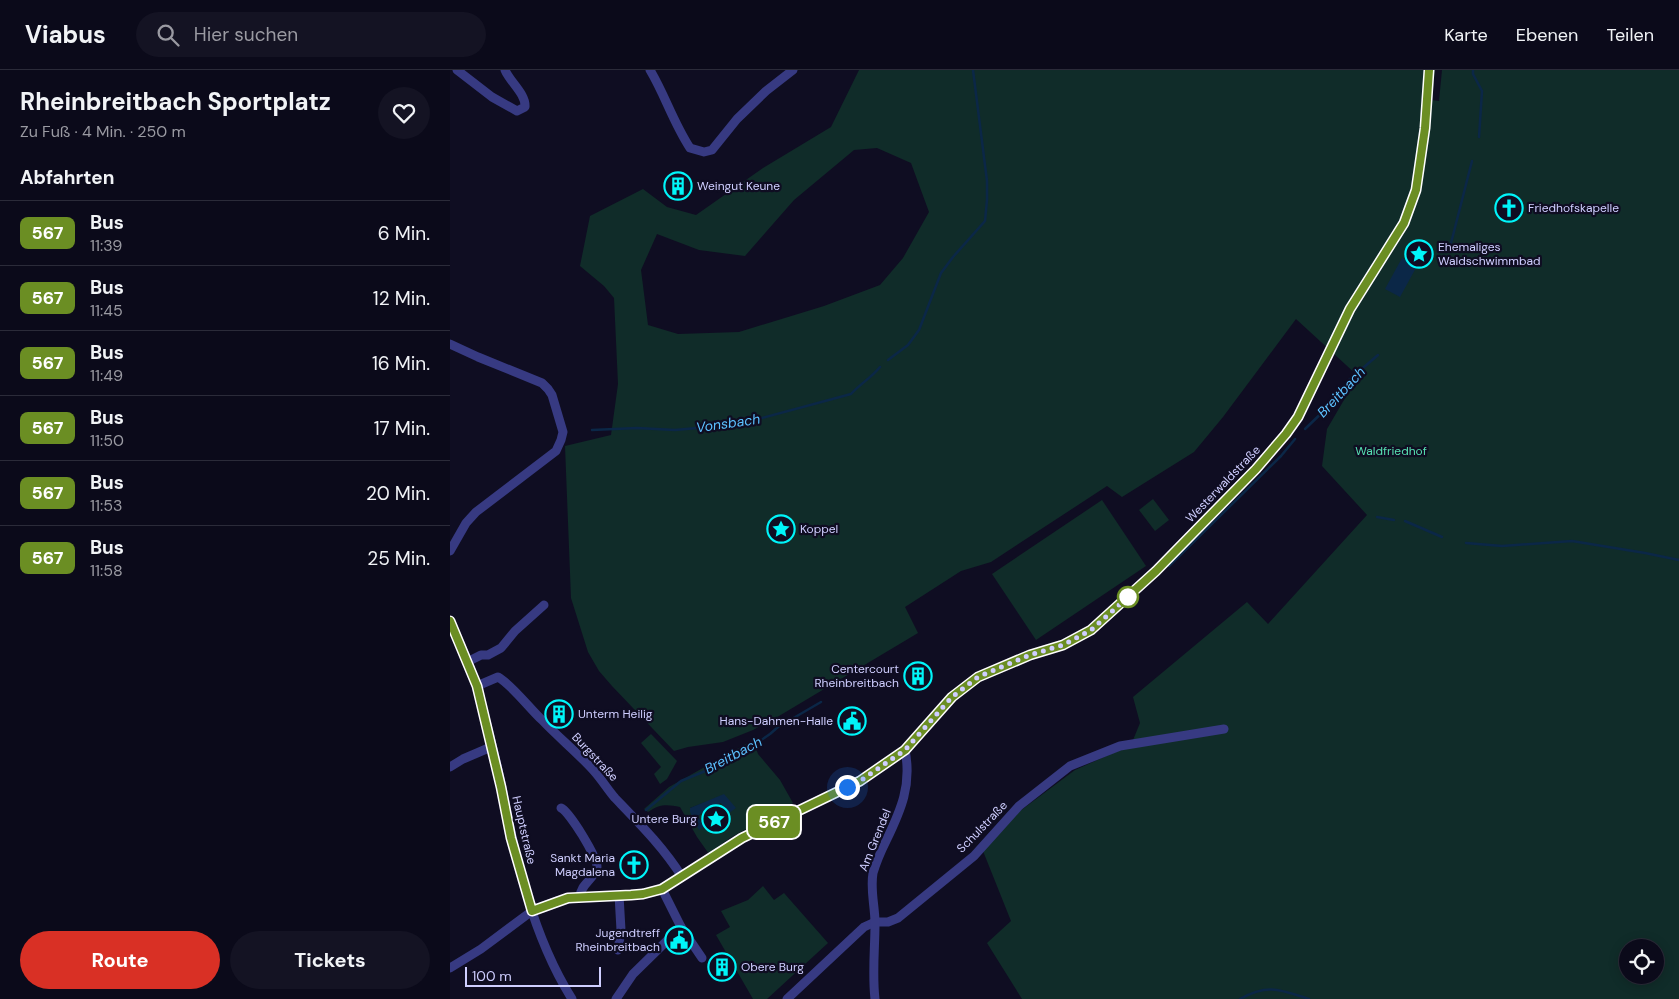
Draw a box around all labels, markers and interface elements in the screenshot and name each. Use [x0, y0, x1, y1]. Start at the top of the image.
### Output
search box [136, 12, 486, 57]
text: Viabus [25, 19, 106, 50]
icon: search [154, 21, 182, 49]
text: Hier suchen [194, 22, 298, 47]
text: Karte [1444, 23, 1488, 47]
text: Ebenen [1516, 23, 1578, 47]
text: Teilen [1606, 23, 1654, 47]
text: Rheinbreitbach Sportplatz [20, 86, 331, 117]
button: heart [378, 87, 430, 139]
text: Zu Fuß · 4 Min. · 250 m [20, 121, 186, 142]
text: Abfahrten [20, 165, 114, 190]
building icon: Weingut Keune [663, 171, 693, 201]
place label: Weingut Keune [697, 178, 780, 194]
church icon: Friedhofskapelle [1494, 193, 1524, 223]
place label: Friedhofskapelle [1528, 200, 1619, 216]
text: Bus [90, 210, 124, 235]
text: 567 [31, 221, 64, 245]
text: 6 Min. [378, 221, 430, 246]
text: 11:39 [90, 235, 122, 256]
place icon: Ehemaliges Waldschwimmbad [1404, 239, 1434, 269]
place label: Ehemaliges Waldschwimmbad [1438, 239, 1541, 269]
text: Bus [90, 275, 124, 300]
text: 567 [31, 286, 64, 310]
text: 12 Min. [373, 286, 430, 311]
text: 11:45 [90, 300, 123, 321]
text: Bus [90, 340, 124, 365]
text: 567 [31, 351, 64, 375]
text: 16 Min. [372, 351, 430, 376]
water label: Breitbach [1313, 363, 1369, 421]
text: 11:49 [90, 365, 123, 386]
text: Bus [90, 405, 124, 430]
water label: Vonsbach [695, 410, 761, 436]
text: 567 [31, 416, 64, 440]
text: 17 Min. [374, 416, 430, 441]
text: 11:50 [90, 430, 124, 451]
street label: Westerwaldstraße [1182, 442, 1264, 526]
park label: Waldfriedhof [1355, 443, 1427, 459]
text: Bus [90, 470, 124, 495]
text: 567 [31, 481, 64, 505]
text: 20 Min. [366, 481, 430, 506]
text: 11:53 [90, 495, 122, 516]
place icon: Koppel [766, 514, 796, 544]
place label: Koppel [800, 521, 838, 537]
text: Bus [90, 535, 124, 560]
text: 567 [31, 546, 64, 570]
text: 25 Min. [367, 546, 430, 571]
text: 11:58 [90, 560, 123, 581]
unlabelled marker [1117, 586, 1139, 608]
place label: Centercourt Rheinbreitbach [814, 661, 899, 691]
building icon: Centercourt Rheinbreitbach [903, 661, 933, 691]
building icon: Unterm Heilig [544, 699, 574, 729]
place label: Unterm Heilig [578, 706, 653, 722]
public building icon: Hans-Dahmen-Halle [837, 706, 867, 736]
place label: Hans-Dahmen-Halle [719, 713, 833, 729]
street label: Burgstraße [568, 729, 622, 785]
water label: Breitbach [701, 732, 765, 778]
your location [835, 775, 860, 800]
street label: Hauptstraße [508, 794, 540, 866]
street label: Schulstraße [953, 797, 1011, 856]
place icon: Untere Burg [701, 804, 731, 834]
line badge: 567 [745, 806, 803, 838]
street label: Am Grendel [855, 806, 895, 874]
text: 567 [758, 810, 790, 834]
place label: Untere Burg [632, 811, 697, 827]
place label: Sankt Maria Magdalena [550, 850, 615, 880]
church icon: Sankt Maria Magdalena [619, 850, 649, 880]
place label: Jugendtreff Rheinbreitbach [575, 925, 660, 955]
public building icon: Jugendtreff Rheinbreitbach [664, 925, 694, 955]
button: Route [20, 931, 220, 989]
button: Tickets [230, 931, 430, 989]
map controls [1619, 939, 1664, 984]
button: locate [1619, 939, 1664, 984]
building icon: Obere Burg [707, 952, 737, 982]
place label: Obere Burg [741, 959, 804, 975]
scale bar [465, 964, 601, 987]
text: 100 m [472, 967, 512, 985]

